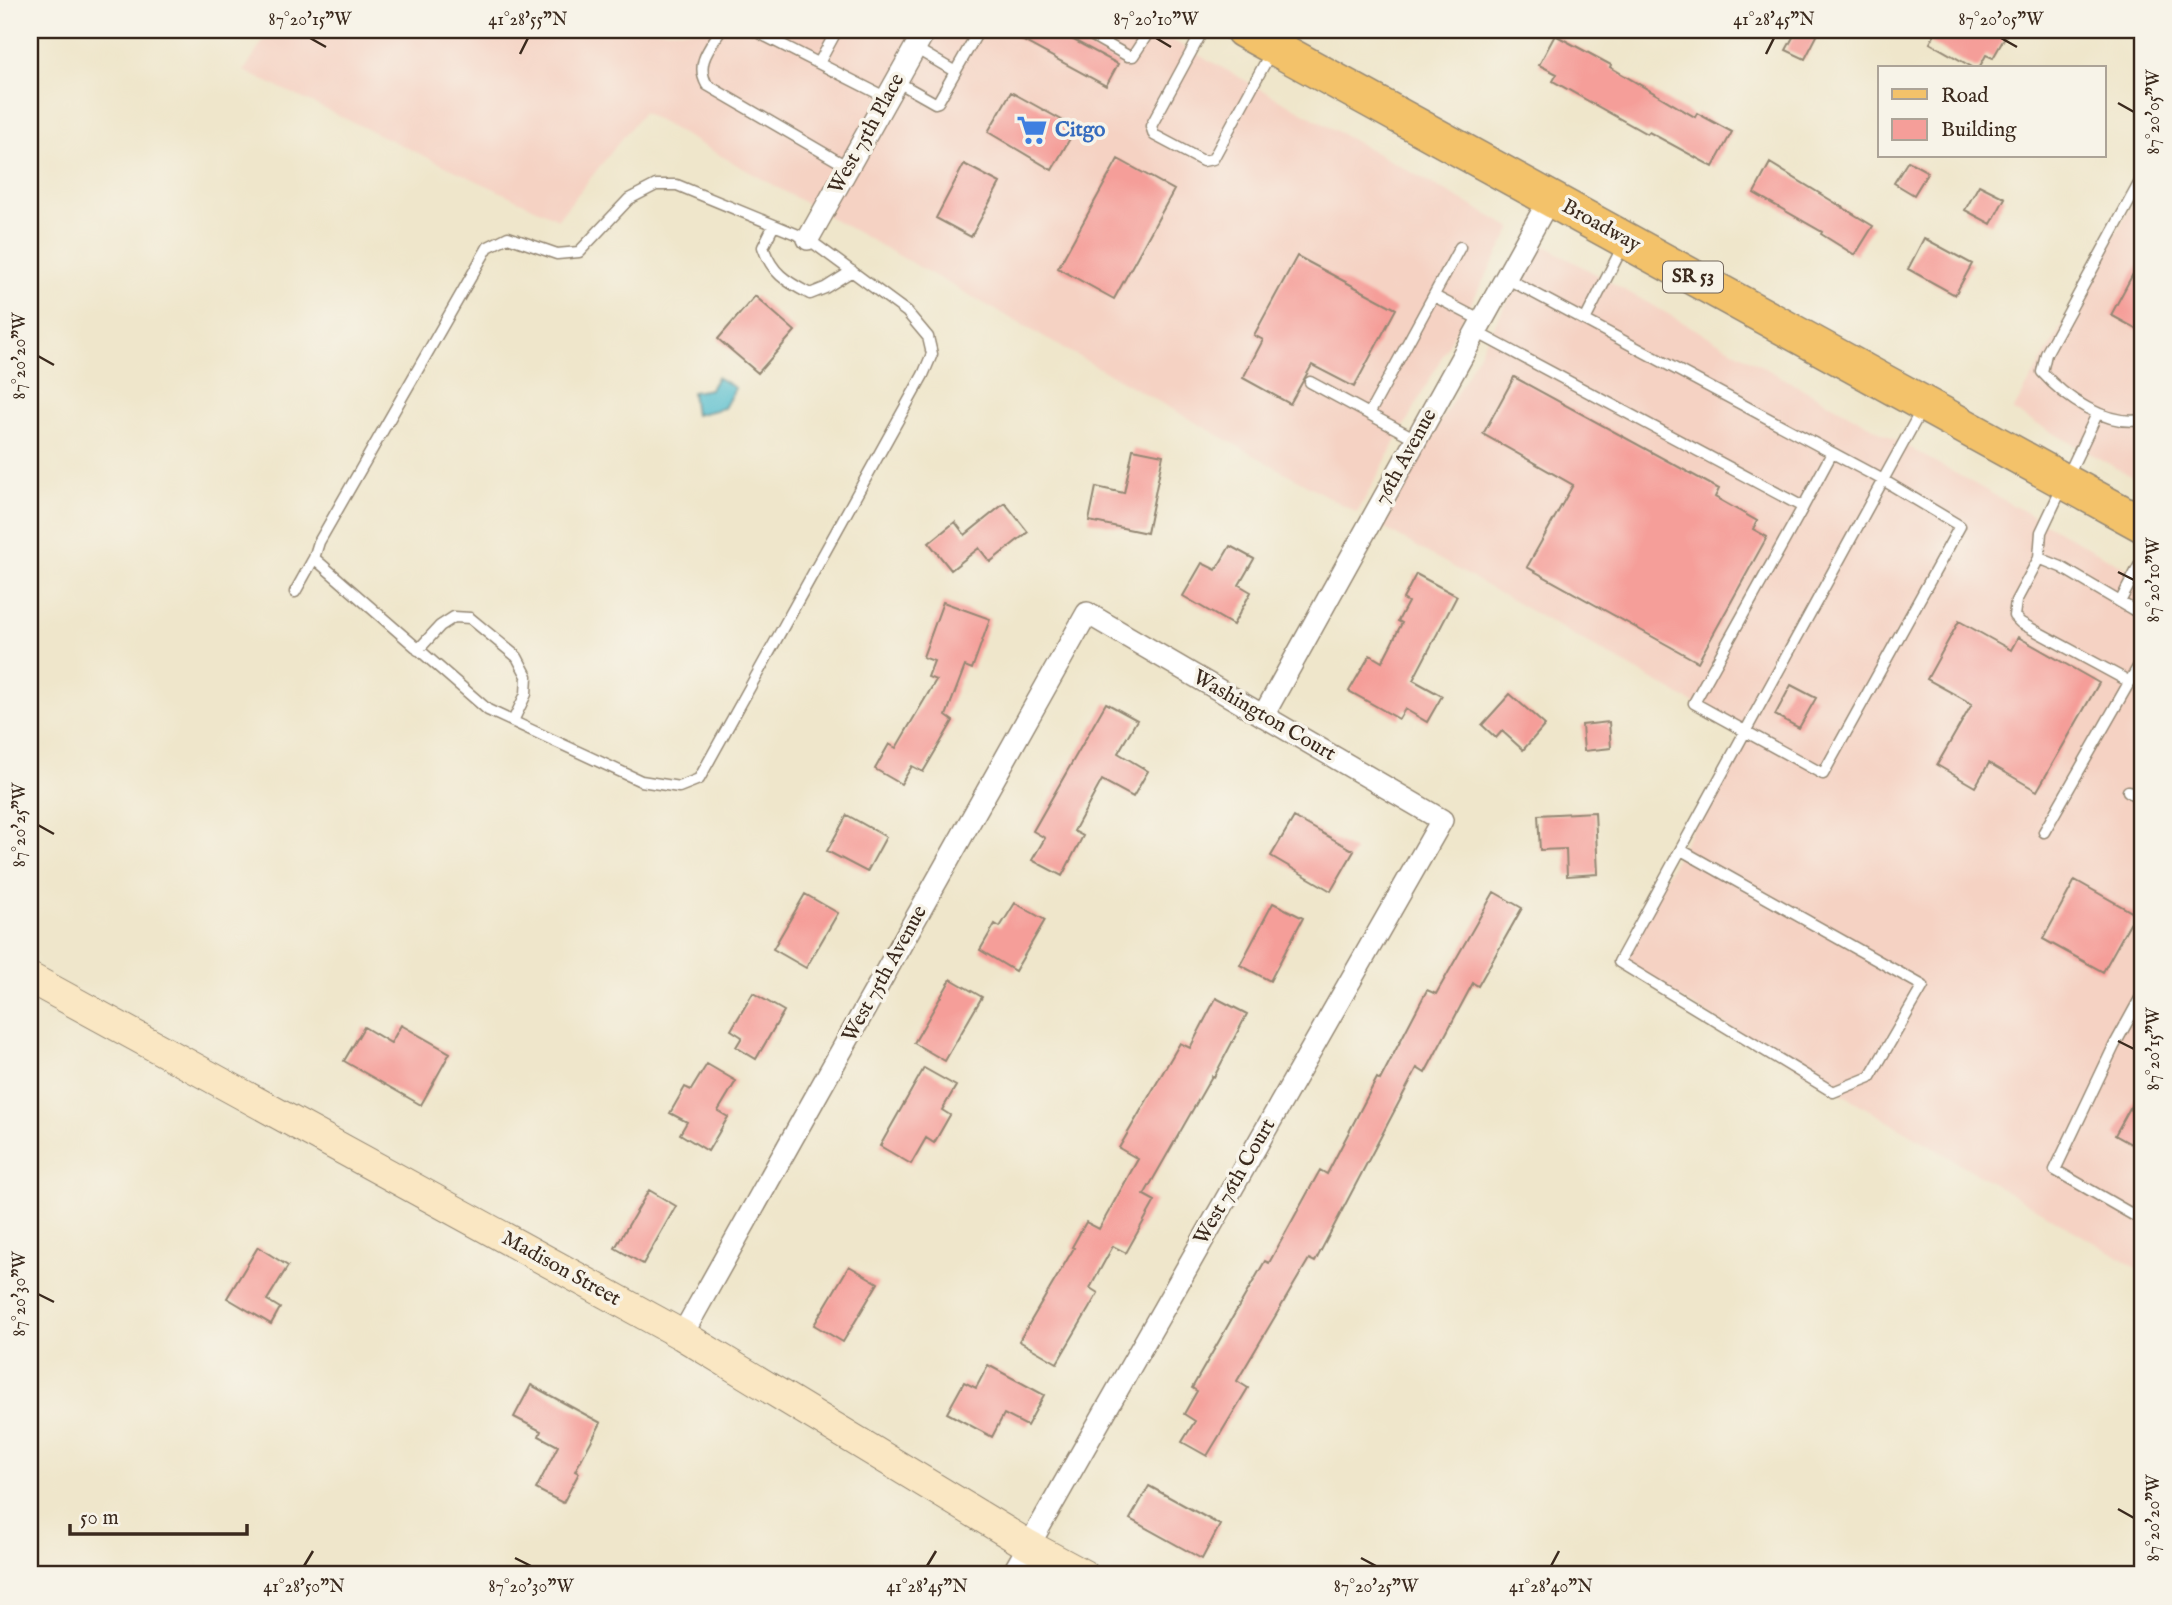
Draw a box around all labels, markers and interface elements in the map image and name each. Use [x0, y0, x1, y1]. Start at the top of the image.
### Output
text: 87°20'15"W [269, 9, 352, 32]
text: 41°28'55"N [488, 9, 568, 32]
text: 87°20'10"W [1114, 9, 1199, 32]
text: 41°28'45"N [1733, 9, 1815, 32]
text: 87°20'05"W [1959, 9, 2044, 32]
legend [1878, 66, 2106, 158]
street label: West 75th Place [823, 69, 911, 199]
text: 87°20'05"W [2143, 69, 2166, 154]
text: Road [1941, 83, 1989, 110]
supermarket icon: Citgo [1015, 113, 1049, 147]
place label: Citgo [1055, 117, 1106, 144]
text: Building [1941, 117, 2017, 144]
street label: Broadway [1557, 193, 1646, 259]
road number: SR 53 [1663, 262, 1723, 292]
text: 87°20'20"W [9, 312, 32, 399]
street label: 76th Avenue [1369, 404, 1444, 510]
text: 87°20'10"W [2143, 537, 2166, 623]
street label: Washington Court [1188, 664, 1340, 768]
text: 87°20'25"W [9, 782, 32, 867]
street label: West 75th Avenue [836, 901, 934, 1047]
text: 87°20'15"W [2143, 1007, 2166, 1090]
street label: West 76th Court [1188, 1114, 1282, 1250]
street label: Madison Street [497, 1225, 625, 1313]
text: 87°20'30"W [9, 1251, 32, 1337]
text: 87°20'20"W [2143, 1474, 2166, 1561]
scale bar [70, 1493, 247, 1537]
text: 50 m [80, 1505, 119, 1532]
text: 41°28'50"N [263, 1576, 345, 1599]
text: 87°20'30"W [488, 1576, 574, 1599]
text: 41°28'45"N [886, 1576, 968, 1599]
text: 87°20'25"W [1334, 1576, 1419, 1599]
text: 41°28'40"N [1509, 1576, 1593, 1599]

